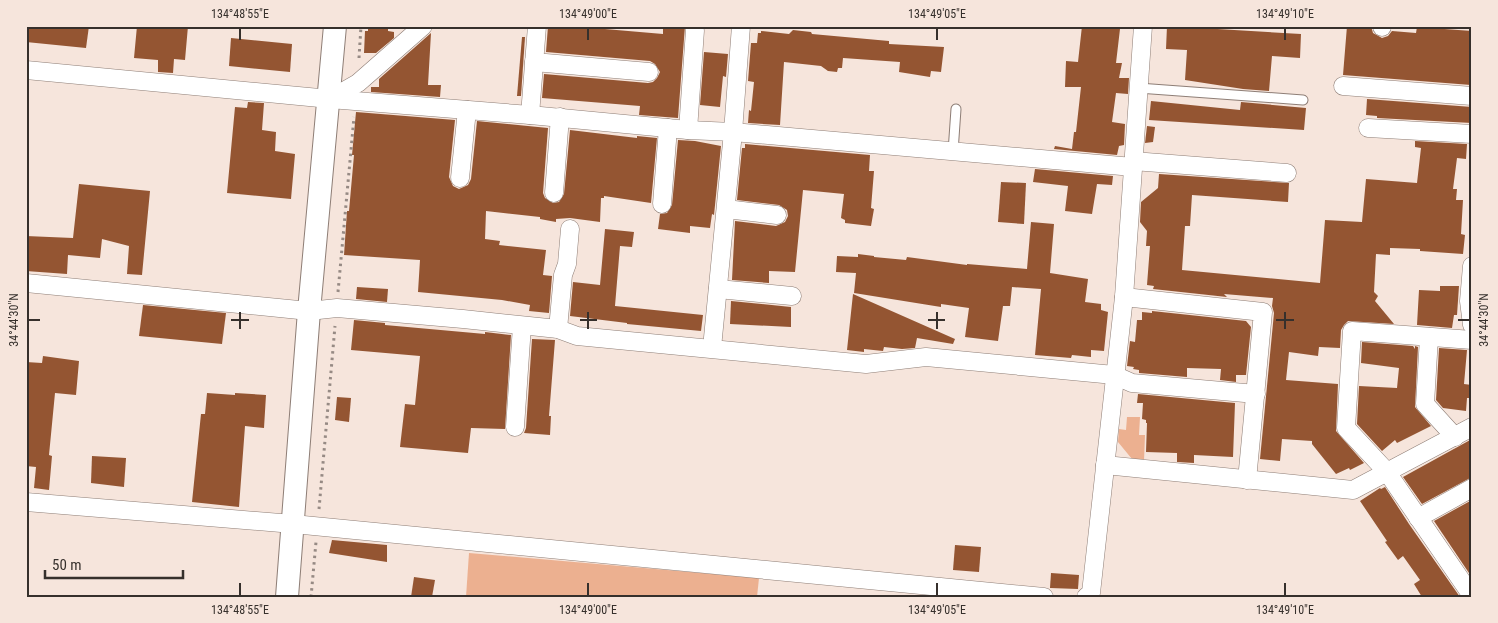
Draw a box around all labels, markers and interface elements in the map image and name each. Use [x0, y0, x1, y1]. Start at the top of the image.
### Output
text: 134°48'55"E [211, 7, 269, 21]
text: 134°49'00"E [559, 7, 617, 21]
text: 134°49'05"E [908, 7, 966, 21]
text: 134°49'10"E [1256, 7, 1314, 21]
text: 34°44'30"N [7, 293, 21, 347]
text: 34°44'30"N [1477, 293, 1491, 347]
scale bar [45, 548, 182, 580]
text: 50 m [52, 556, 82, 574]
text: 134°48'55"E [211, 603, 269, 617]
text: 134°49'00"E [559, 603, 617, 617]
text: 134°49'05"E [908, 603, 966, 617]
text: 134°49'10"E [1256, 603, 1314, 617]

